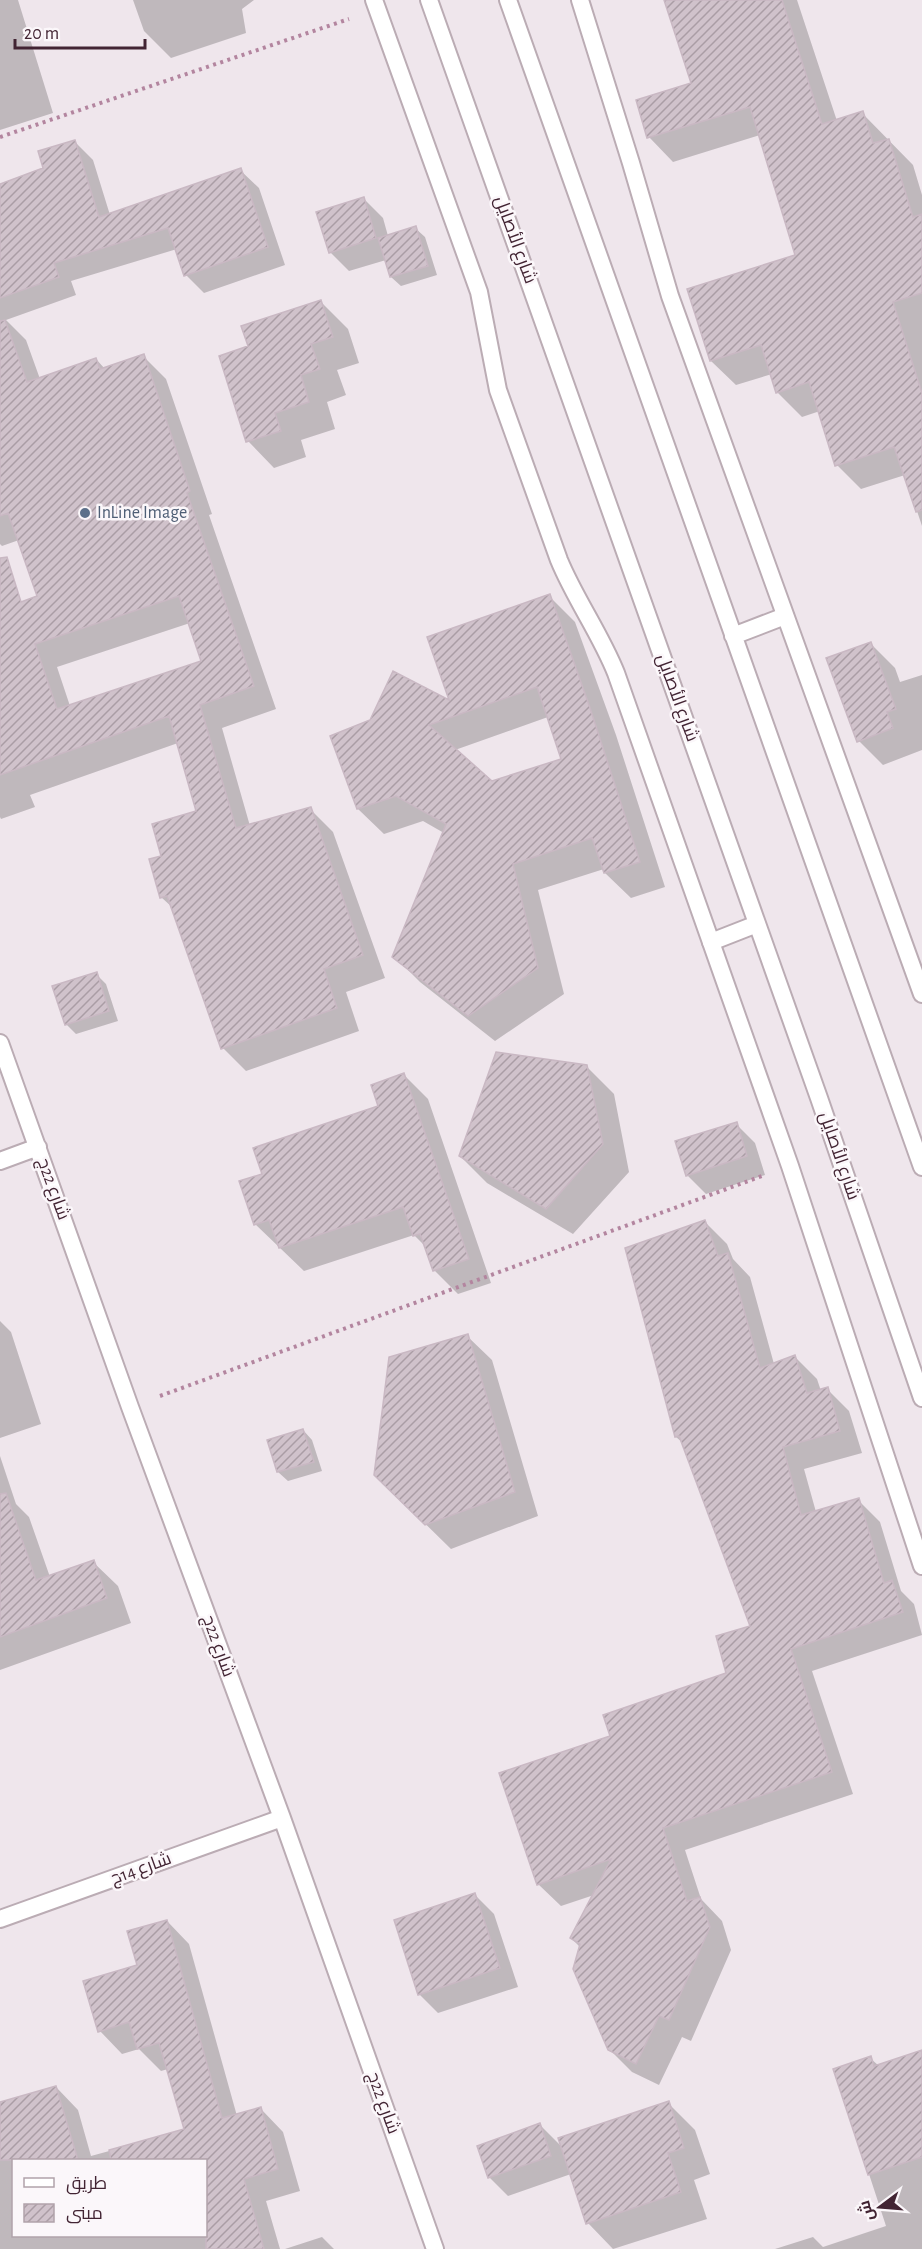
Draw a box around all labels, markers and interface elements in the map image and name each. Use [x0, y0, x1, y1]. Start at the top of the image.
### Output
scale bar [15, 12, 146, 50]
text: 20 m [24, 25, 59, 43]
street label: شارع الأصايل [489, 193, 540, 287]
place label: InLine Image [97, 504, 187, 522]
marker: InLine Image [78, 506, 92, 520]
street label: شارع الأصايل [651, 651, 702, 745]
street label: شارع الأصايل [814, 1109, 863, 1203]
street label: شارع 22ج [32, 1155, 73, 1223]
street label: شارع 22ج [197, 1612, 238, 1680]
street label: شارع 14ج [108, 1849, 174, 1890]
street label: شارع 22ج [362, 2069, 403, 2137]
legend [12, 2159, 207, 2237]
text: طريق [66, 2175, 107, 2195]
north arrow [850, 2177, 910, 2237]
text: ش [855, 2199, 878, 2223]
text: مبنى [66, 2205, 103, 2224]

